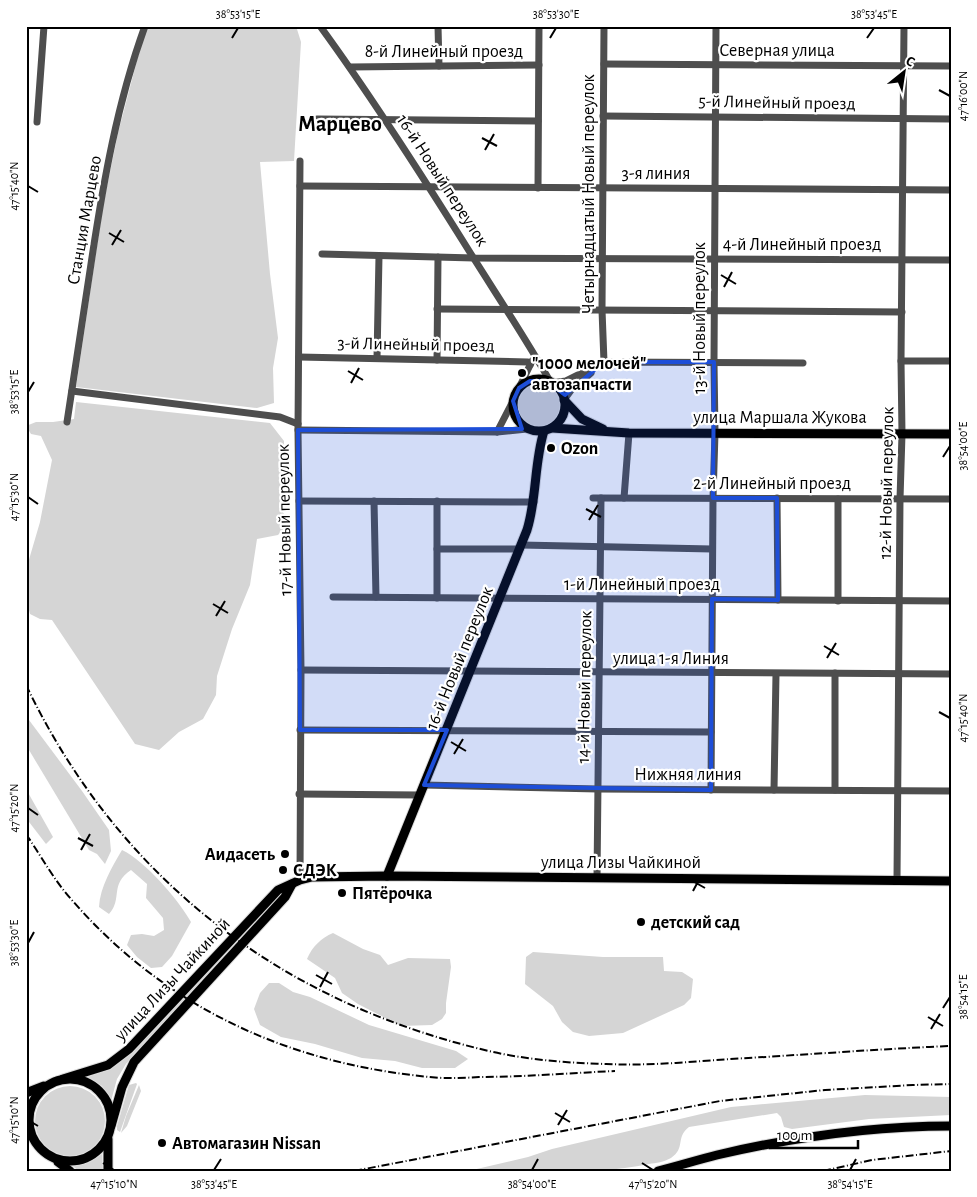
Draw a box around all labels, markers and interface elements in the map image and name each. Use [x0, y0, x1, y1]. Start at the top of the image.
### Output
text: 38°53'15"E [216, 8, 260, 20]
text: 38°53'30"E [533, 8, 579, 20]
text: 38°53'45"E [851, 8, 897, 20]
street label: Северная улица [719, 42, 835, 60]
street label: 8-й Линейный проезд [365, 43, 523, 61]
north arrow [880, 48, 930, 98]
text: С [903, 54, 917, 70]
text: 47°16'00"N [957, 71, 969, 121]
street label: Четырнадцатый Новый переулок [580, 73, 598, 314]
street label: 5-й Линейный проезд [698, 93, 856, 113]
street label: 16-й Новый переулок [393, 112, 492, 250]
district label: Марцево [298, 113, 382, 135]
street label: Станция Марцево [65, 154, 105, 286]
text: 47°15'40"N [8, 161, 20, 211]
street label: 3-я линия [622, 165, 690, 183]
street label: 4-й Линейный проезд [723, 236, 881, 254]
street label: 13-й Новый переулок [691, 241, 709, 394]
street label: 3-й Линейный проезд [337, 335, 495, 355]
place label: "1000 мелочей" автозапчасти [532, 355, 646, 394]
marker: "1000 мелочей" автозапчасти [516, 367, 528, 379]
text: 38°53'15"E [8, 370, 20, 414]
street label: 12-й Новый переулок [877, 406, 897, 559]
street label: улица Маршала Жукова [692, 409, 867, 427]
text: 38°54'00"E [957, 421, 969, 470]
place label: Ozon [561, 440, 598, 458]
marker: Ozon [545, 442, 557, 454]
street label: 17-й Новый переулок [275, 443, 295, 596]
text: 47°15'30"N [8, 473, 20, 521]
street label: 2-й Линейный проезд [693, 475, 851, 493]
street label: 1-й Линейный проезд [564, 576, 720, 594]
street label: 16-й Новый переулок [423, 583, 497, 733]
street label: 14-й Новый переулок [575, 610, 595, 764]
street label: улица 1-я Линия [612, 650, 729, 668]
text: 47°15'40"N [957, 693, 969, 743]
street label: Нижняя линия [634, 766, 742, 784]
text: 47°15'20"N [8, 784, 20, 832]
place label: Аидасеть [205, 846, 276, 864]
marker: Аидасеть [279, 848, 291, 860]
street label: улица Лизы Чайкиной [540, 854, 701, 872]
place label: СДЭК [293, 862, 337, 880]
marker: СДЭК [277, 864, 289, 876]
place label: Пятёрочка [352, 885, 433, 903]
marker: Пятёрочка [336, 887, 348, 899]
place label: детский сад [651, 914, 740, 932]
street label: улица Лизы Чайкиной [111, 915, 234, 1045]
marker: детский сад [635, 916, 647, 928]
text: 38°53'30"E [8, 920, 20, 966]
text: 38°54'15"E [957, 974, 969, 1020]
text: 47°15'10"N [8, 1096, 20, 1144]
scale bar [770, 1117, 857, 1149]
text: 100 m [777, 1128, 812, 1143]
place label: Автомагазин Nissan [172, 1135, 321, 1153]
marker: Автомагазин Nissan [156, 1137, 168, 1149]
text: 47°15'10"N [90, 1178, 138, 1190]
text: 38°53'45"E [191, 1178, 237, 1190]
text: 38°54'00"E [508, 1178, 557, 1190]
text: 47°15'20"N [629, 1178, 677, 1190]
text: 38°54'15"E [827, 1178, 873, 1190]

